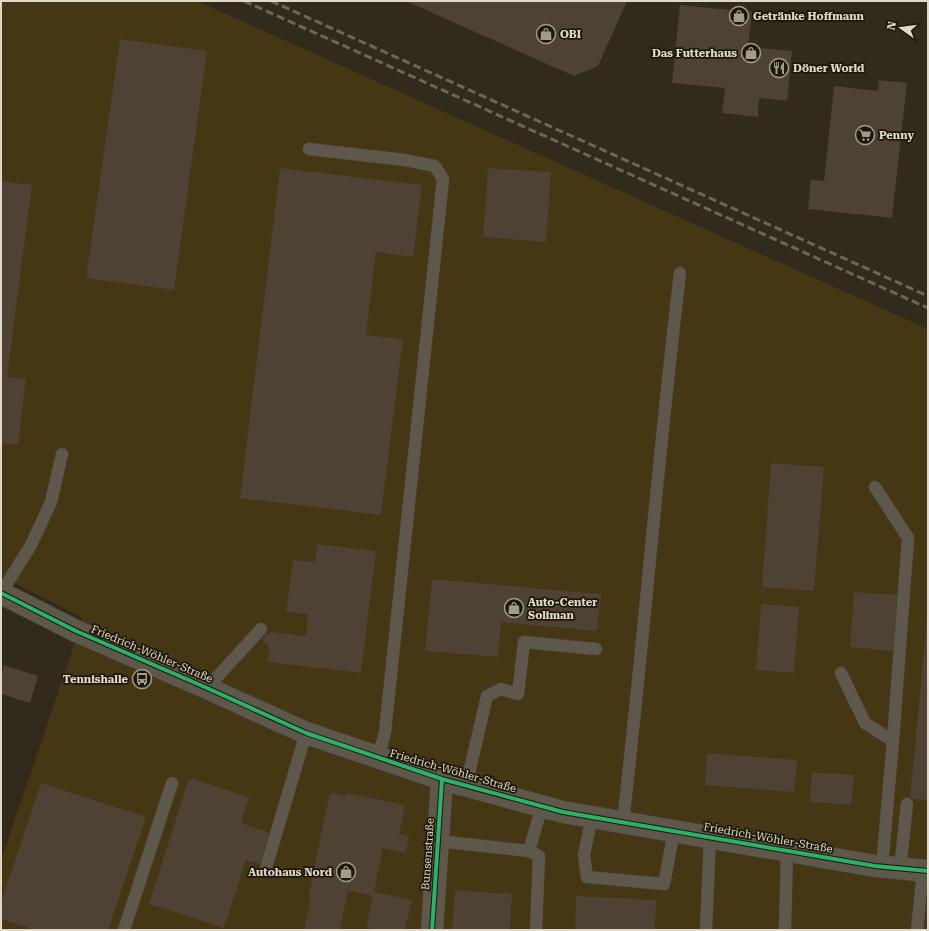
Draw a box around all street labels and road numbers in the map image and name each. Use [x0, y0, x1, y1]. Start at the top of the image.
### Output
street label: Friedrich-Wöhler-Straße [89, 622, 215, 686]
street label: Friedrich-Wöhler-Straße [388, 747, 518, 795]
street label: Bunsenstraße [419, 818, 437, 890]
street label: Friedrich-Wöhler-Straße [702, 820, 834, 856]

